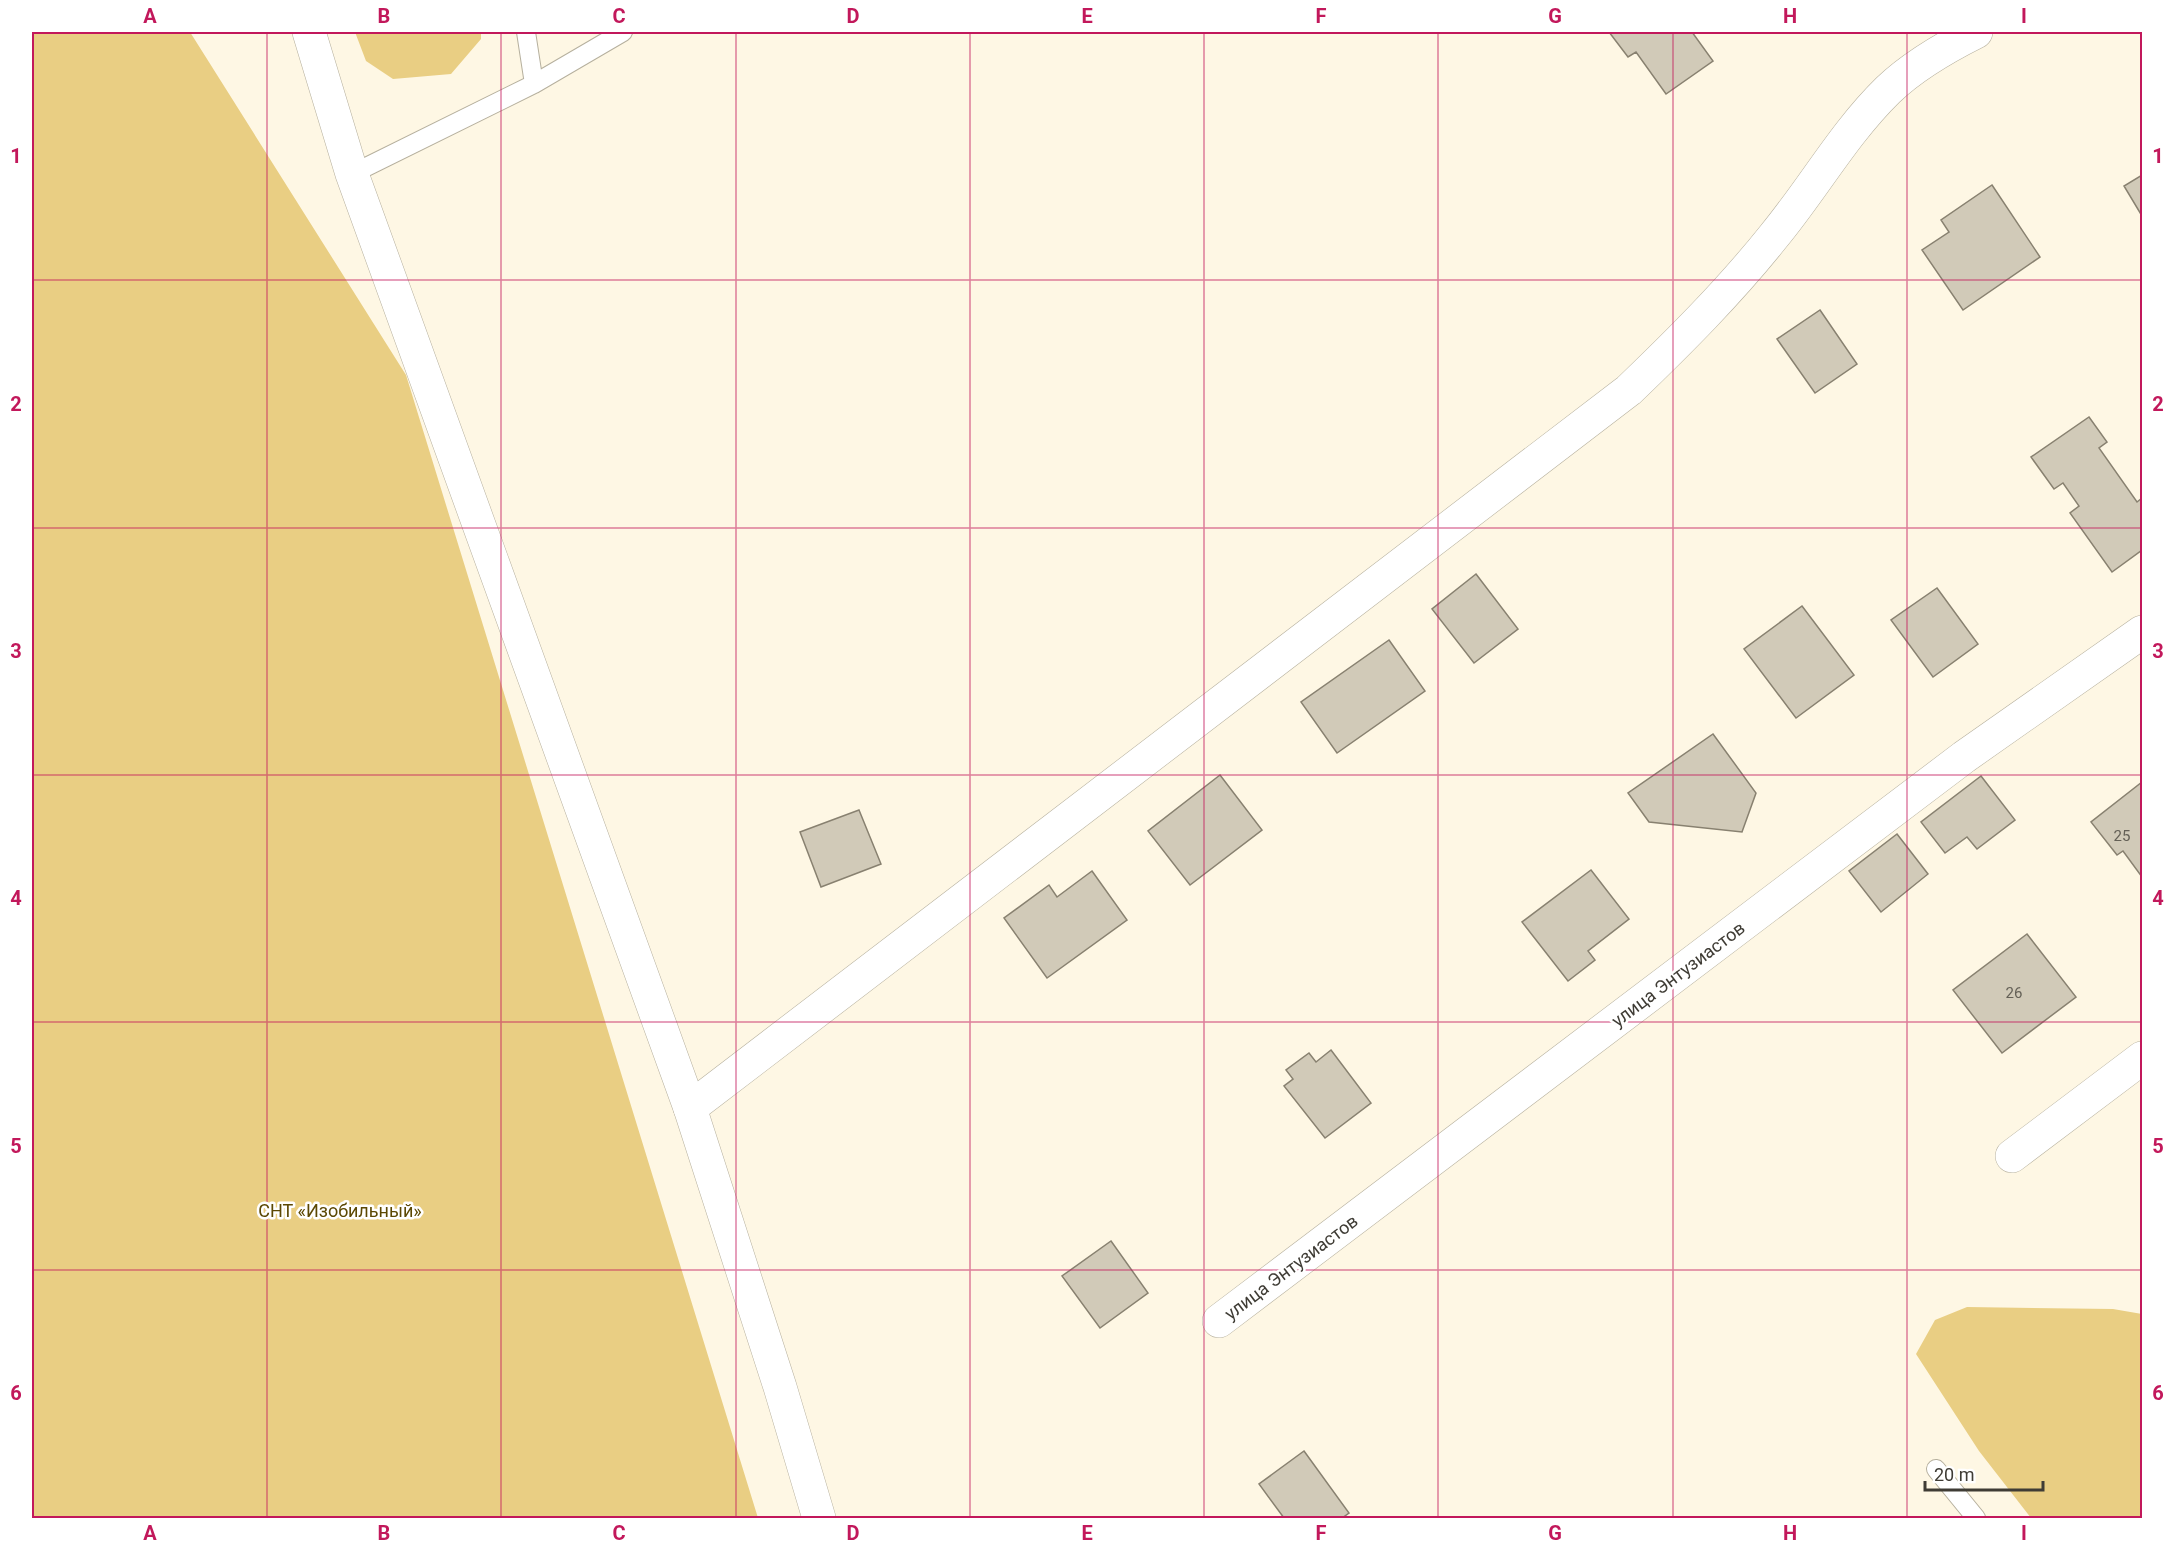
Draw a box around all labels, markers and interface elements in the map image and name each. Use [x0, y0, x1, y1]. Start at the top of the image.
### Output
text: A [143, 4, 157, 28]
text: B [378, 4, 390, 28]
text: C [612, 4, 626, 28]
text: D [847, 4, 860, 28]
text: E [1081, 4, 1093, 28]
text: F [1316, 4, 1327, 28]
text: G [1548, 4, 1562, 28]
text: H [1783, 4, 1797, 28]
text: I [2021, 4, 2027, 28]
text: 1 [10, 144, 22, 168]
text: 1 [2152, 144, 2164, 168]
text: 2 [10, 392, 22, 416]
text: 2 [2152, 392, 2164, 416]
text: 3 [10, 639, 22, 663]
text: 3 [2152, 639, 2164, 663]
house number: 25 [2114, 827, 2130, 845]
text: 4 [10, 886, 22, 910]
text: 4 [2152, 886, 2164, 910]
street label: улица Энтузиастов [1607, 917, 1749, 1031]
house number: 26 [2006, 984, 2022, 1002]
text: 5 [10, 1134, 22, 1158]
text: 5 [2152, 1134, 2164, 1158]
park label: СНТ «Изобильный» [258, 1200, 422, 1221]
street label: улица Энтузиастов [1220, 1210, 1362, 1324]
text: 6 [10, 1381, 22, 1405]
text: 6 [2152, 1381, 2164, 1405]
scale bar [1925, 1454, 2044, 1492]
text: 20 m [1934, 1464, 1974, 1485]
text: A [143, 1521, 157, 1545]
text: B [378, 1521, 390, 1545]
text: C [612, 1521, 626, 1545]
text: D [847, 1521, 860, 1545]
text: E [1081, 1521, 1093, 1545]
text: F [1316, 1521, 1327, 1545]
text: G [1548, 1521, 1562, 1545]
text: H [1783, 1521, 1797, 1545]
text: I [2021, 1521, 2027, 1545]

